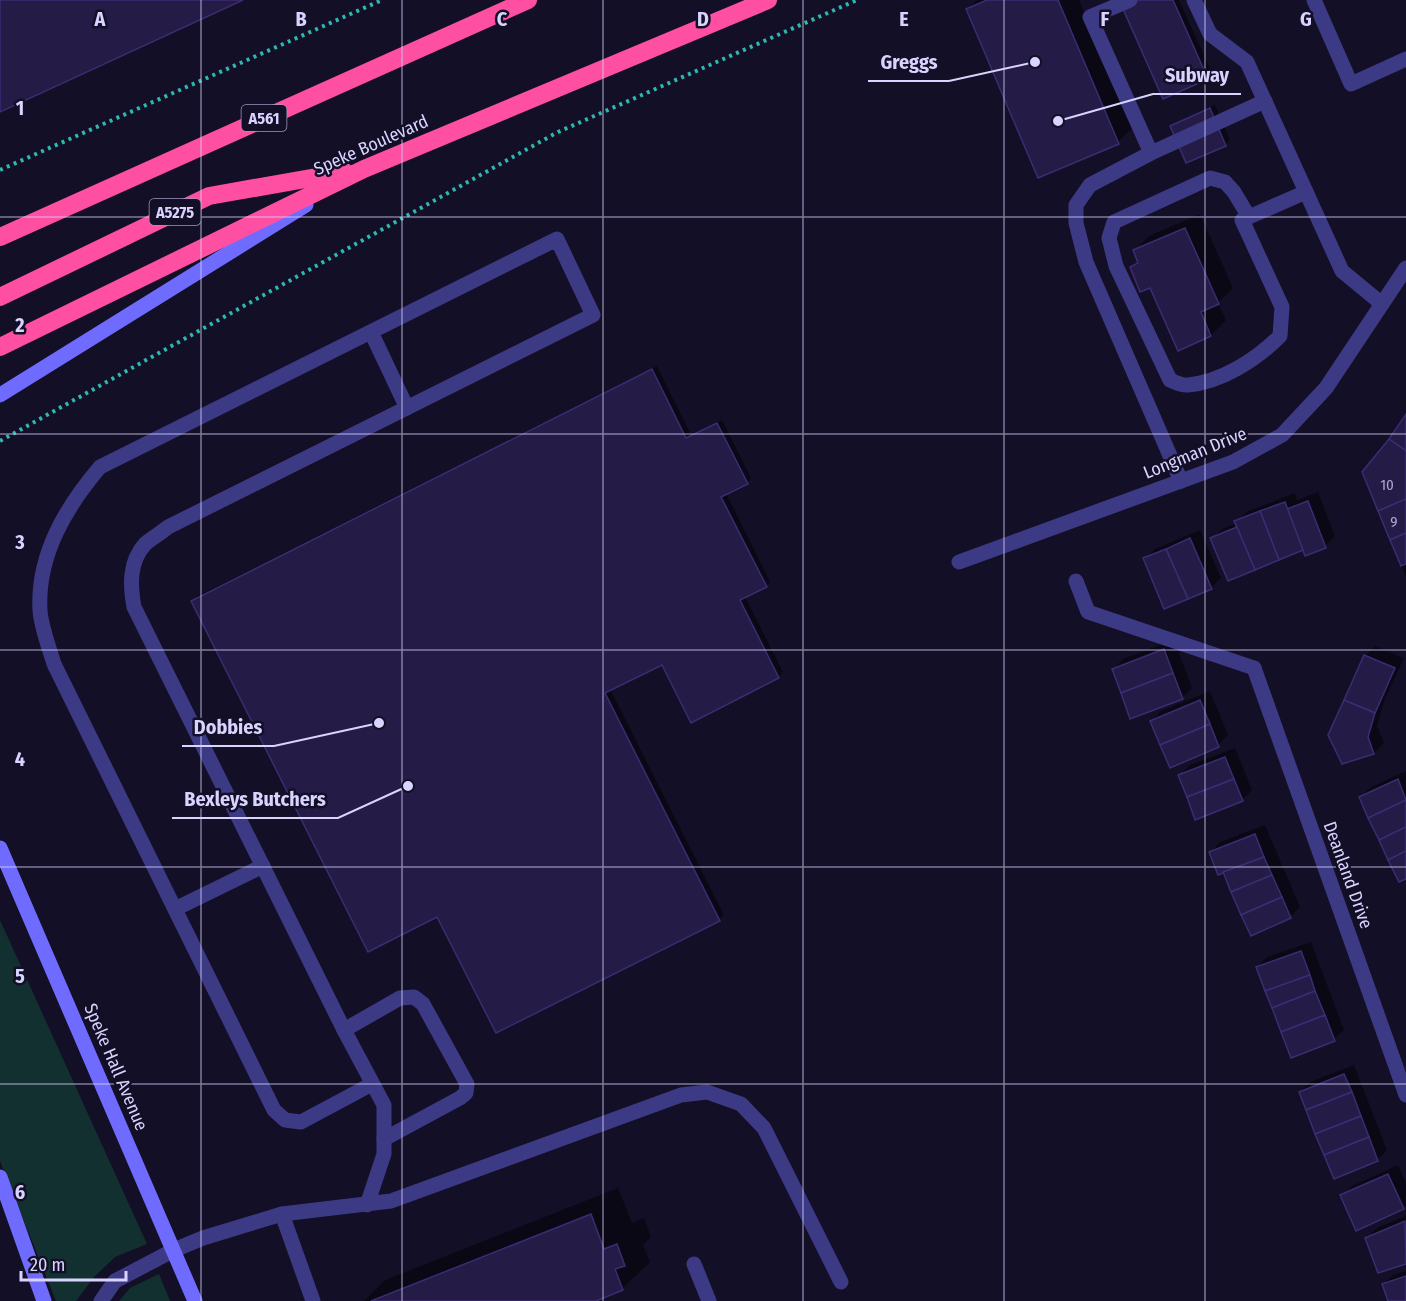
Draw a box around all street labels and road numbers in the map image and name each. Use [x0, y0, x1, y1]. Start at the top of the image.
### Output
road number: A561 [242, 105, 286, 131]
street label: Speke Boulevard [310, 110, 432, 180]
road number: A5275 [150, 199, 201, 225]
street label: Longman Drive [1140, 422, 1250, 484]
street label: Deanland Drive [1318, 818, 1378, 932]
street label: Speke Hall Avenue [79, 1000, 153, 1134]

